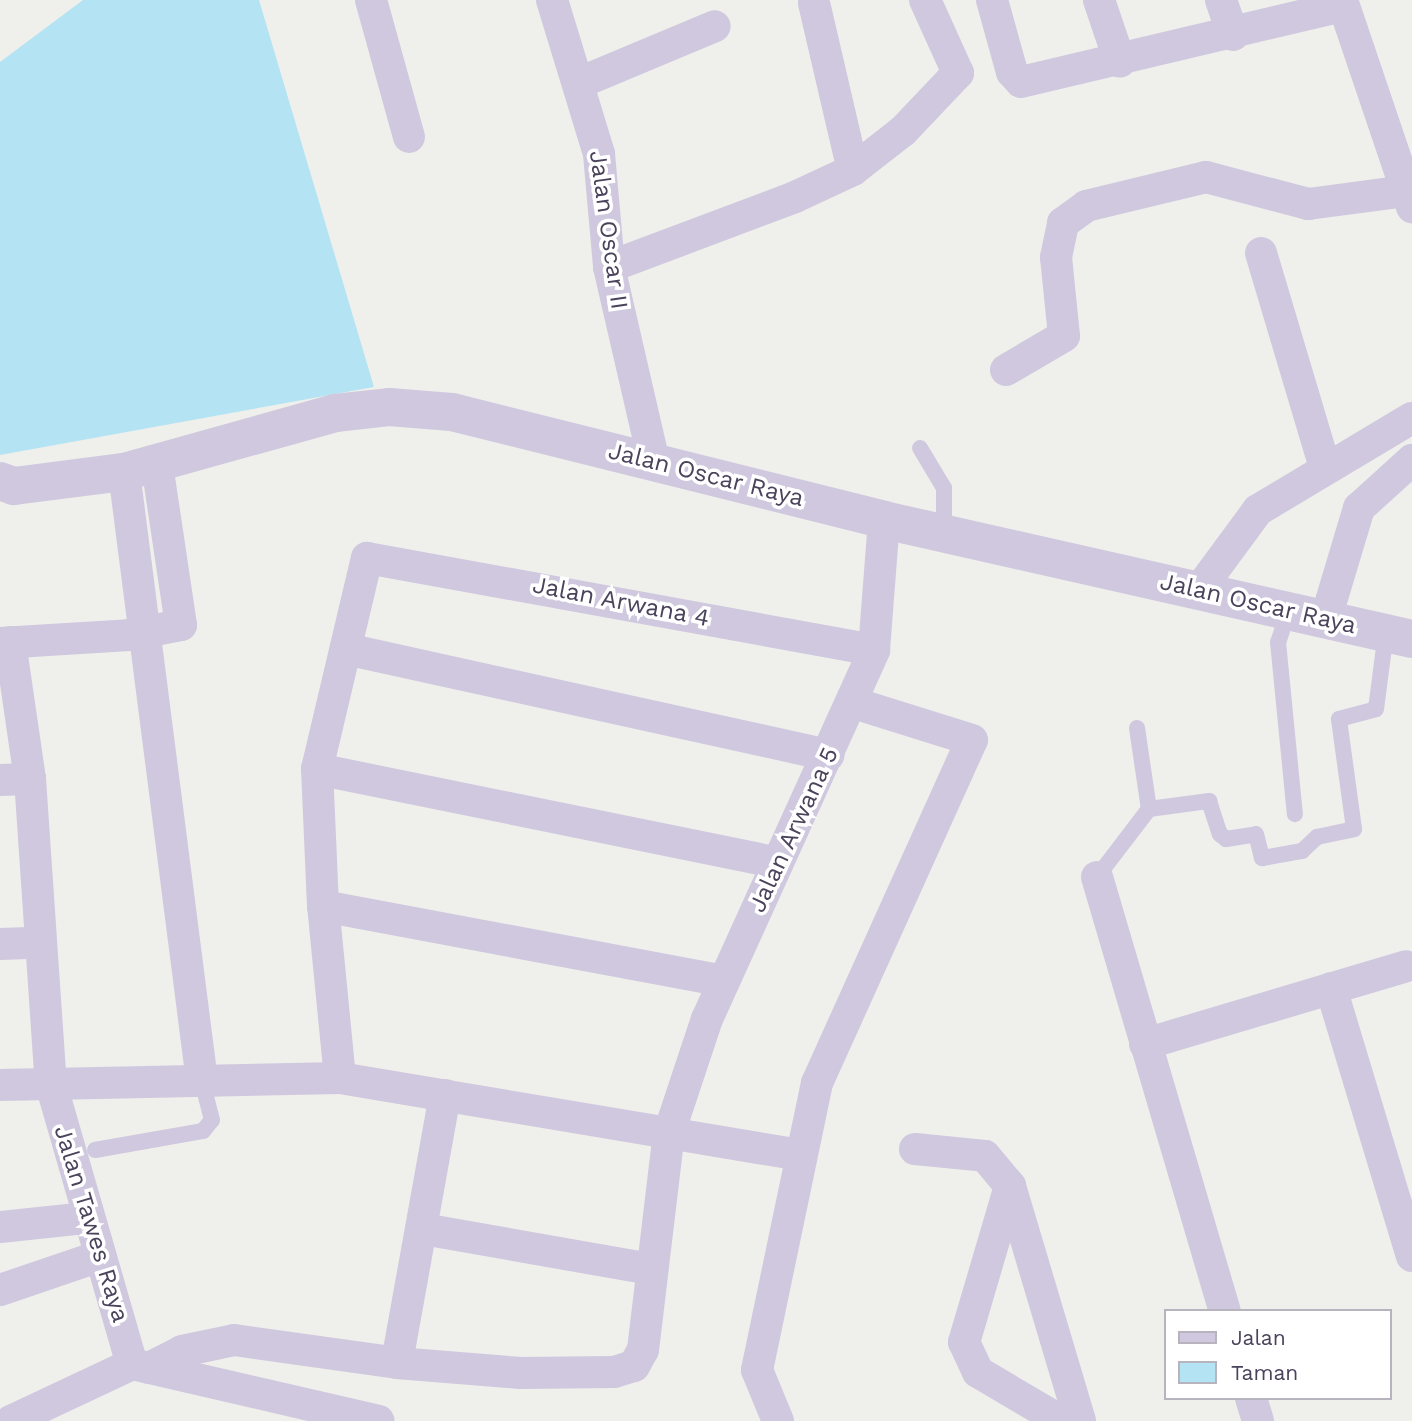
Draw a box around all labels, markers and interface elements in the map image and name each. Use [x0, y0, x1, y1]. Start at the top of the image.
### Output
street label: Jalan Oscar II [583, 149, 633, 311]
street label: Jalan Oscar Raya [605, 437, 807, 513]
street label: Jalan Oscar Raya [1157, 567, 1359, 641]
street label: Jalan Arwana 4 [529, 571, 713, 633]
street label: Jalan Arwana 5 [743, 742, 845, 918]
street label: Jalan Tawes Raya [47, 1122, 135, 1326]
legend [1164, 1309, 1391, 1400]
text: Jalan [1231, 1325, 1286, 1350]
text: Taman [1231, 1360, 1298, 1385]

